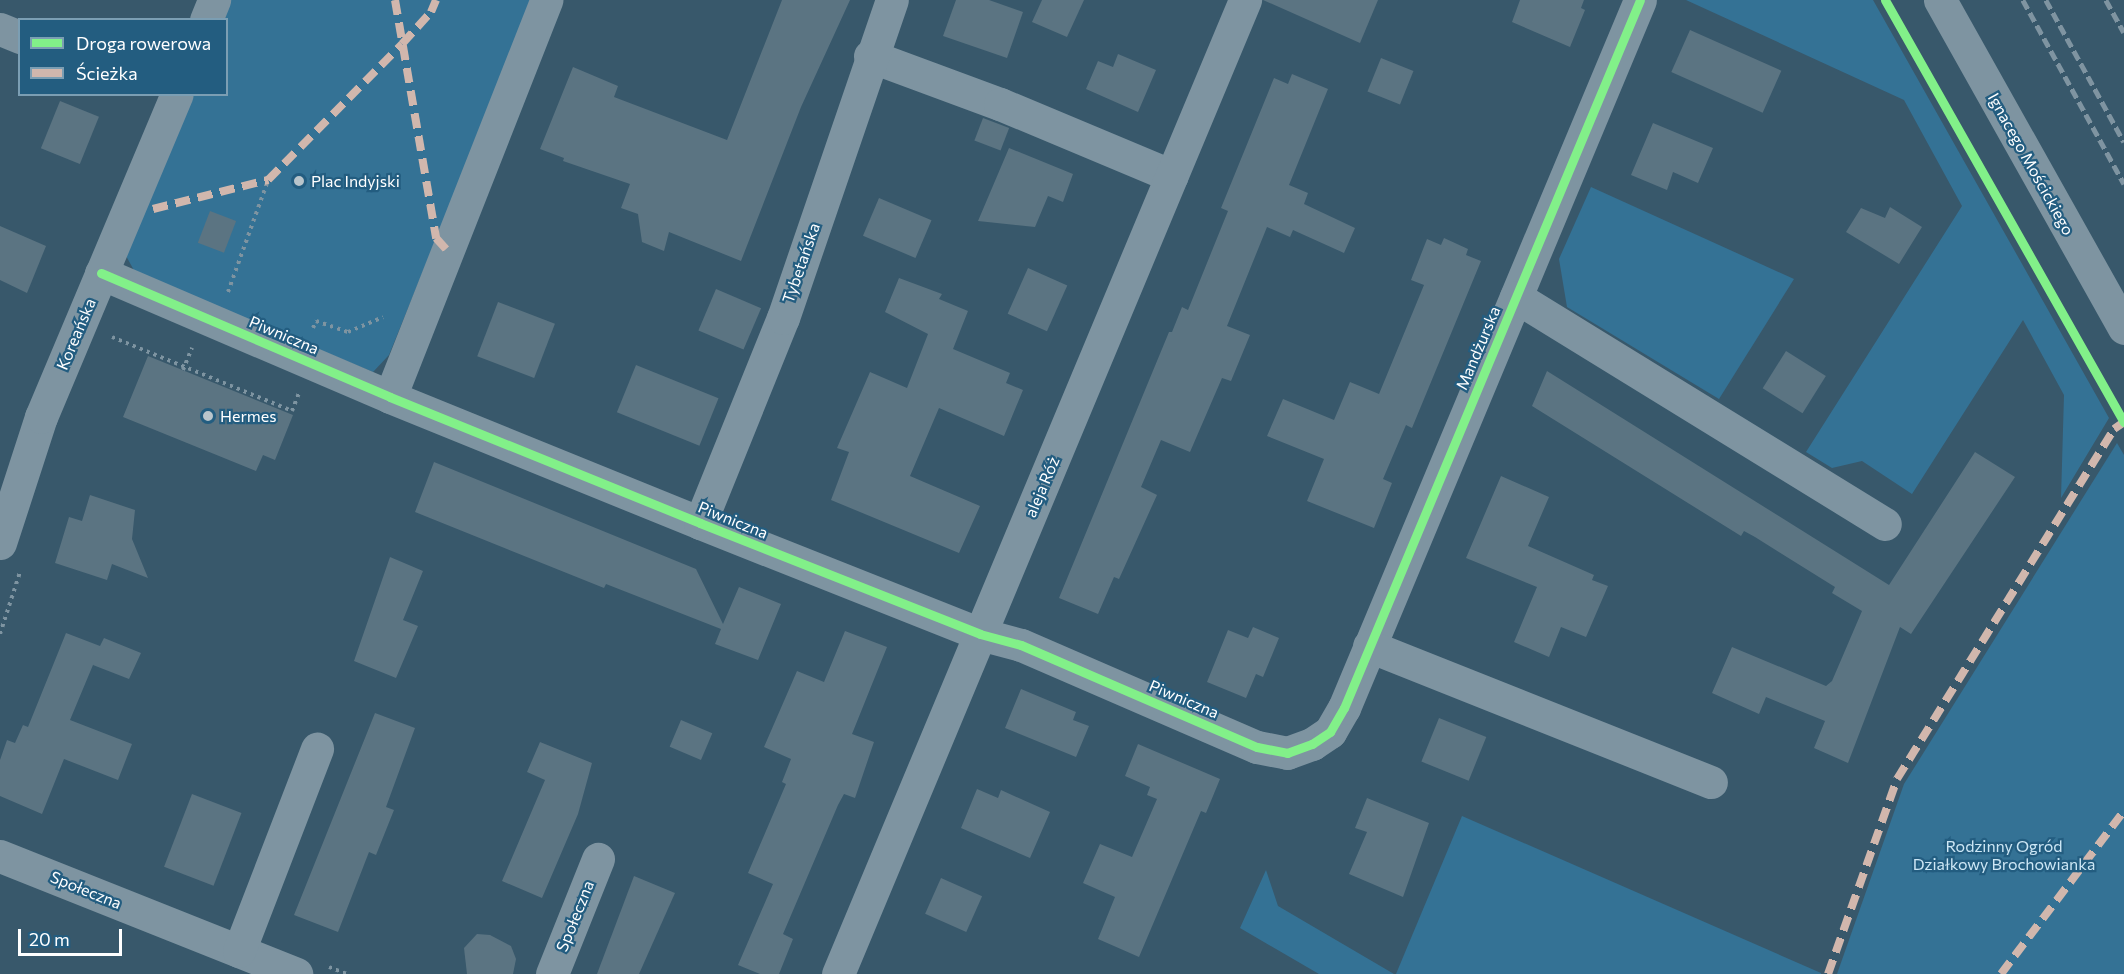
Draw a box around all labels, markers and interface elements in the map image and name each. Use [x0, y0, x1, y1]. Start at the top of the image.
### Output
legend [18, 18, 228, 96]
text: Droga rowerowa [76, 32, 211, 54]
text: Ścieżka [76, 62, 138, 84]
street label: Ignacego Mościckiego [1984, 90, 2078, 238]
place label: Plac Indyjski [311, 171, 400, 191]
marker: Plac Indyjski [292, 174, 306, 188]
street label: Tybetańska [778, 220, 824, 306]
street label: Koreańska [52, 295, 100, 373]
street label: Mandżurska [1452, 303, 1504, 393]
street label: Piwniczna [246, 312, 322, 358]
place label: Hermes [220, 406, 277, 426]
marker: Hermes [201, 409, 215, 423]
street label: aleja Róż [1021, 454, 1063, 520]
street label: Piwniczna [695, 497, 771, 543]
street label: Piwniczna [1146, 676, 1222, 722]
park label: Rodzinny Ogród Działkowy Brochowianka [1913, 836, 2095, 874]
street label: Społeczna [48, 867, 124, 913]
street label: Społeczna [552, 878, 598, 954]
scale bar [21, 917, 124, 955]
text: 20 m [29, 928, 70, 950]

